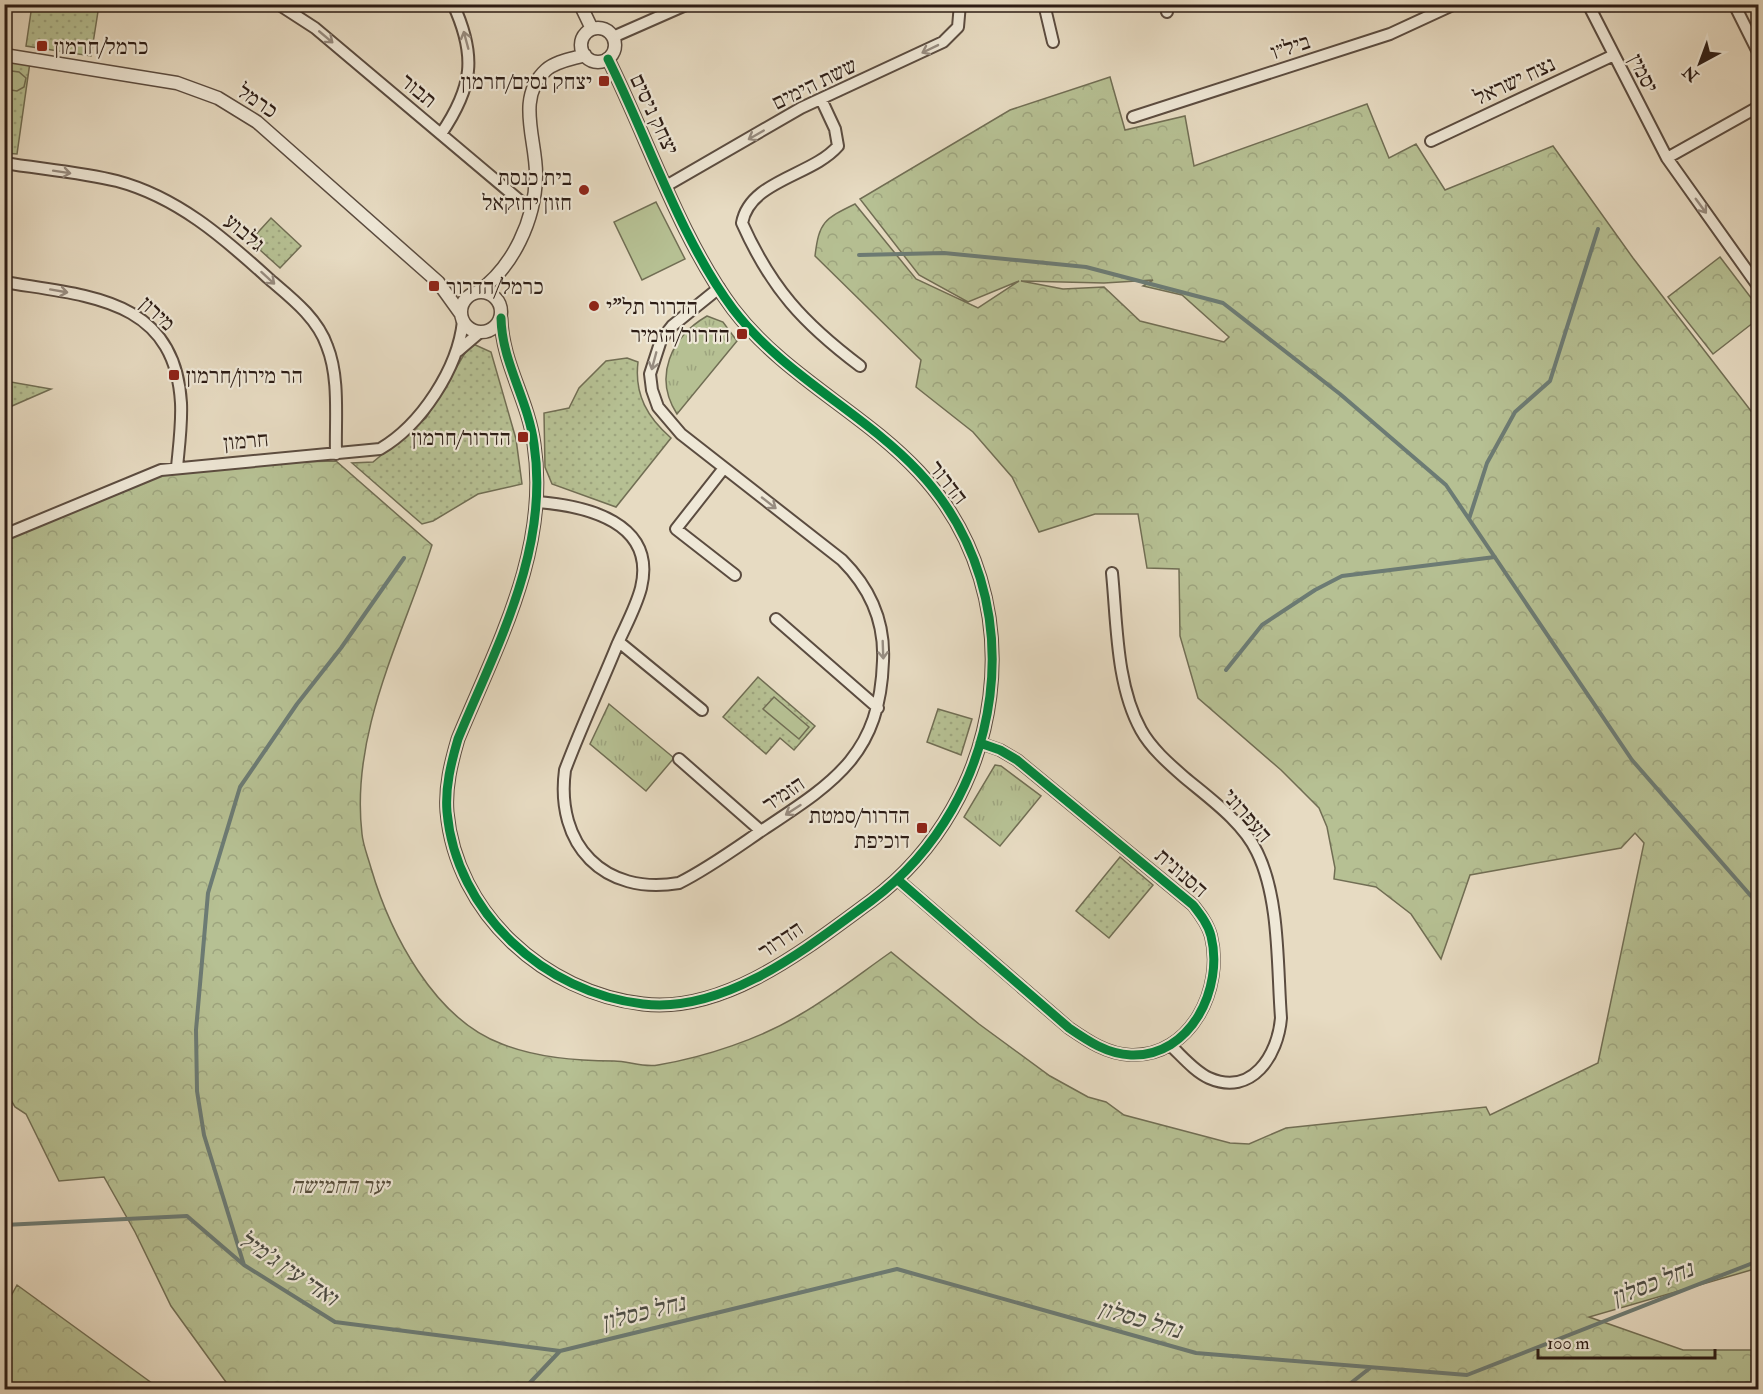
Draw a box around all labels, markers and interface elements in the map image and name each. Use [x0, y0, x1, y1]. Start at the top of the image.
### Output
street label: ביל״ו [1267, 27, 1314, 67]
one-way arrow [318, 30, 333, 44]
one-way arrow [460, 31, 472, 50]
place label: כרמל/חרמון [54, 33, 149, 61]
north arrow [1670, 33, 1730, 93]
marker: כרמל/חרמון [35, 39, 49, 53]
one-way arrow [922, 44, 940, 55]
street label: יסמין [1622, 49, 1665, 98]
street label: נצח ישראל [1469, 50, 1560, 112]
street label: ששת הימים [767, 51, 862, 117]
text: N [1678, 61, 1704, 86]
street label: תבור [394, 67, 443, 114]
place label: יצחק נסים/חרמון [461, 68, 592, 96]
street label: יצחק ניסים [623, 69, 685, 160]
marker: יצחק נסים/חרמון [597, 74, 611, 88]
street label: כרמל [232, 77, 283, 125]
one-way arrow [747, 130, 765, 141]
place label: בית כנסת חזון יחזקאל [482, 164, 572, 217]
one-way arrow [52, 167, 72, 178]
marker: בית כנסת חזון יחזקאל [577, 183, 591, 197]
one-way arrow [1695, 197, 1707, 213]
street label: גלבוע [218, 207, 271, 258]
one-way arrow [260, 271, 275, 285]
place label: כרמל/הדרור [446, 273, 544, 301]
marker: כרמל/הדרור [427, 279, 441, 293]
one-way arrow [48, 286, 68, 297]
street label: מירון [134, 290, 181, 337]
place label: הדרור תל"י [606, 293, 698, 321]
marker: הדרור תל"י [587, 299, 601, 313]
place label: הדרור/הזמיר [631, 321, 730, 349]
marker: הדרור/הזמיר [735, 327, 749, 341]
one-way arrow [647, 351, 659, 370]
place label: הר מירון/חרמון [186, 362, 303, 390]
marker: הר מירון/חרמון [167, 368, 181, 382]
place label: הדרור/חרמון [411, 424, 511, 452]
street label: חרמון [222, 425, 270, 457]
marker: הדרור/חרמון [516, 430, 530, 444]
street label: הדרור [922, 455, 974, 510]
one-way arrow [761, 496, 777, 509]
one-way arrow [877, 639, 889, 659]
street label: הזמיר [757, 770, 810, 818]
street label: העפרוני [1216, 783, 1278, 848]
place label: הדרור/סמטת דוכיפת [809, 802, 910, 855]
one-way arrow [785, 804, 802, 816]
marker: הדרור/סמטת דוכיפת [915, 821, 929, 835]
street label: הסנונית [1149, 842, 1214, 904]
street label: הדרור [753, 915, 808, 965]
park label: יער החמישה [291, 1172, 391, 1200]
water label: ואדי עין ג'מיל [232, 1224, 345, 1314]
water label: נחל כסלון [1607, 1253, 1699, 1313]
water label: נחל כסלון [598, 1287, 690, 1338]
water label: נחל כסלון [1095, 1293, 1187, 1347]
scale bar [1538, 1322, 1715, 1360]
text: 100 m [1547, 1332, 1590, 1355]

